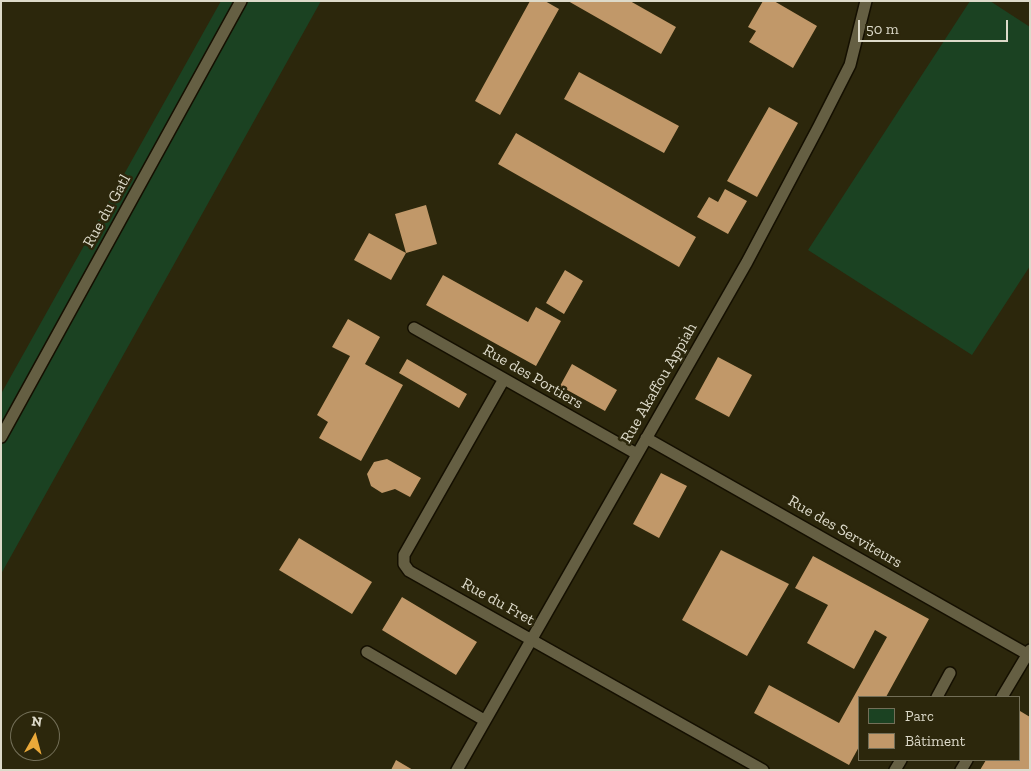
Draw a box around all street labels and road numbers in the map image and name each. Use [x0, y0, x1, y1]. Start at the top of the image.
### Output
street label: Rue du Gatl [79, 171, 135, 251]
street label: Rue Akaffou Appiah [617, 319, 701, 447]
street label: Rue des Portiers [480, 341, 586, 413]
street label: Rue des Serviteurs [785, 492, 905, 572]
street label: Rue du Fret [458, 574, 538, 630]

